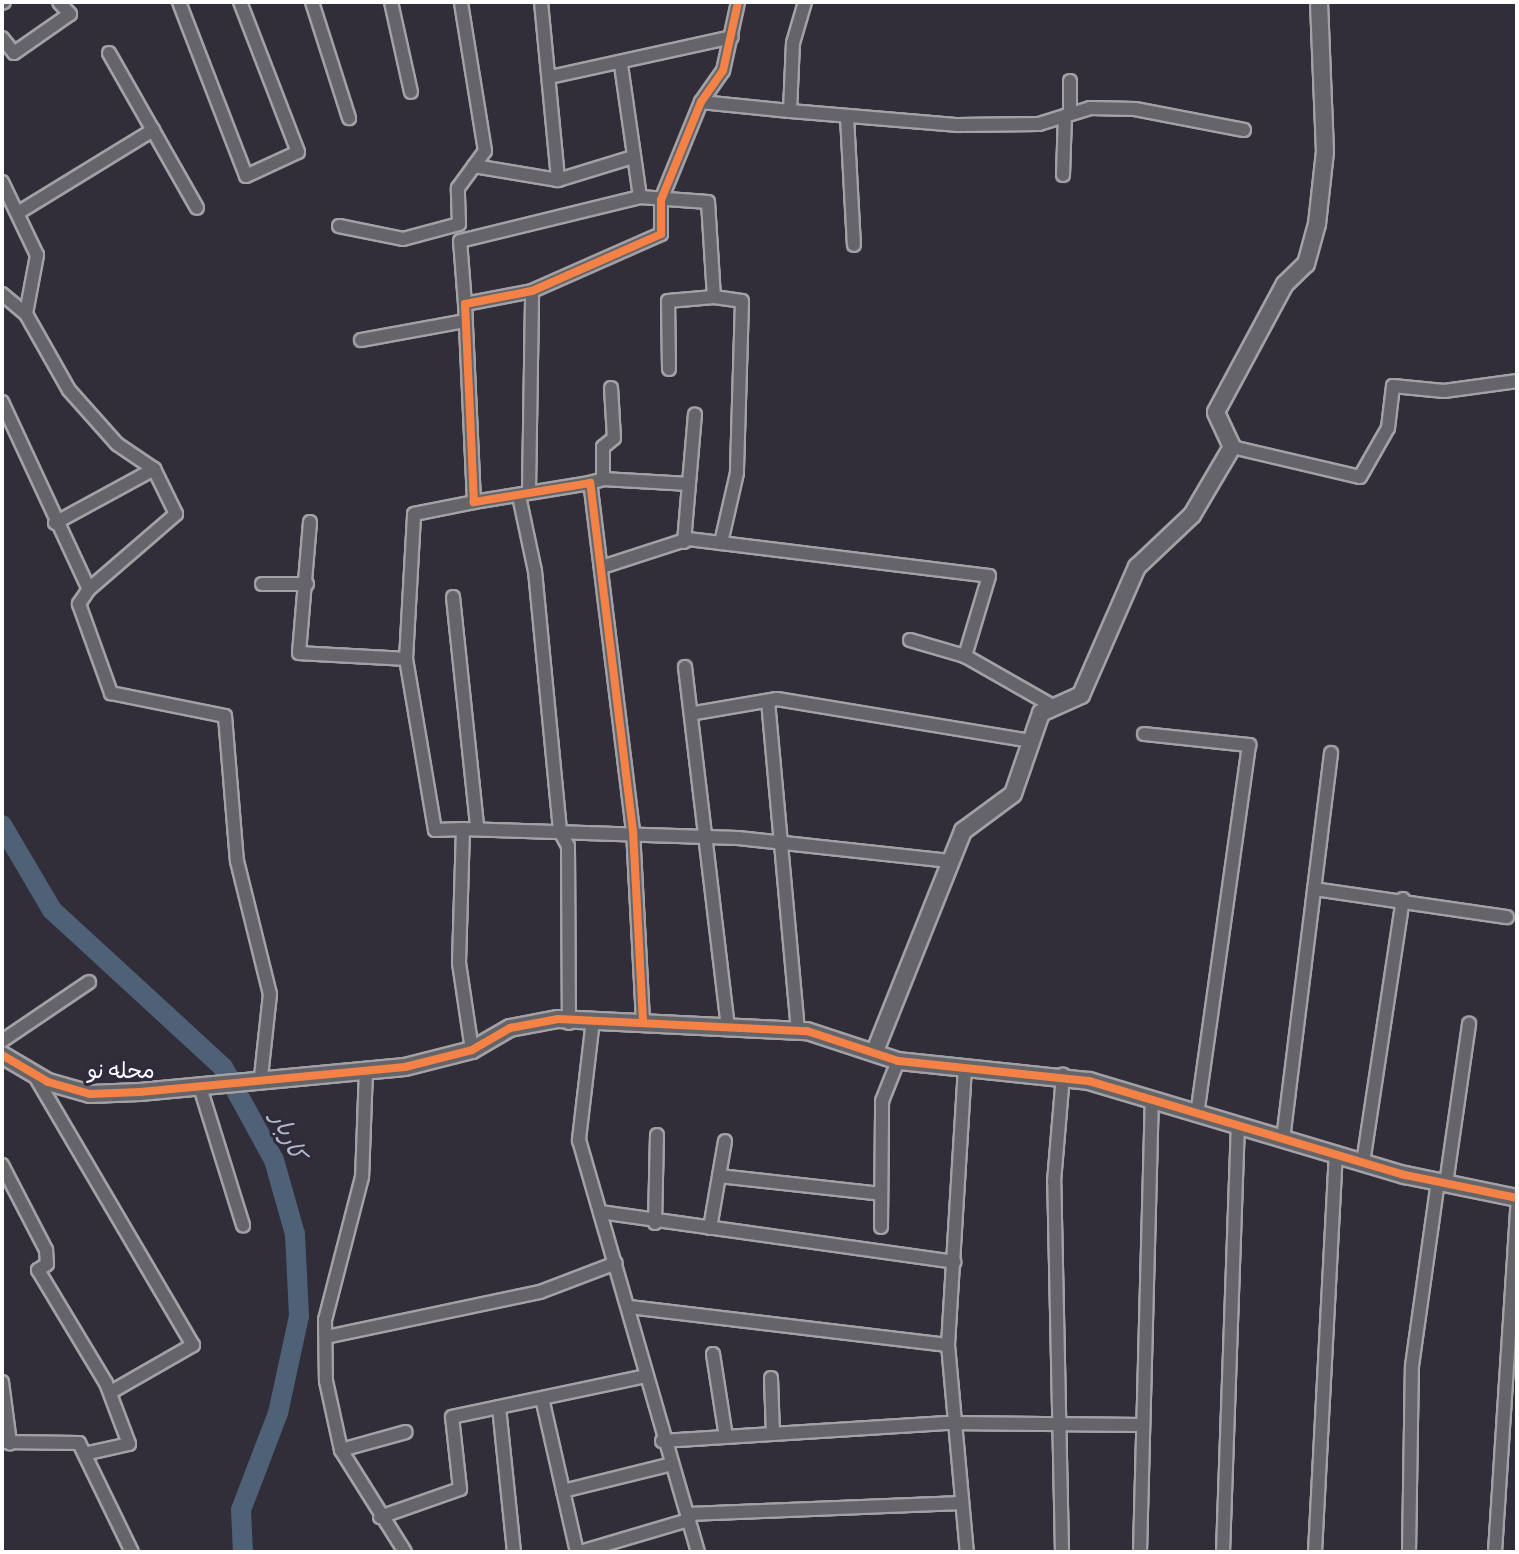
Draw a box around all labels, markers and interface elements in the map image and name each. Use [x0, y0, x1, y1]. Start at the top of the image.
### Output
street label: محله نو [87, 1059, 155, 1085]
water label: کاربار [265, 1108, 311, 1164]

